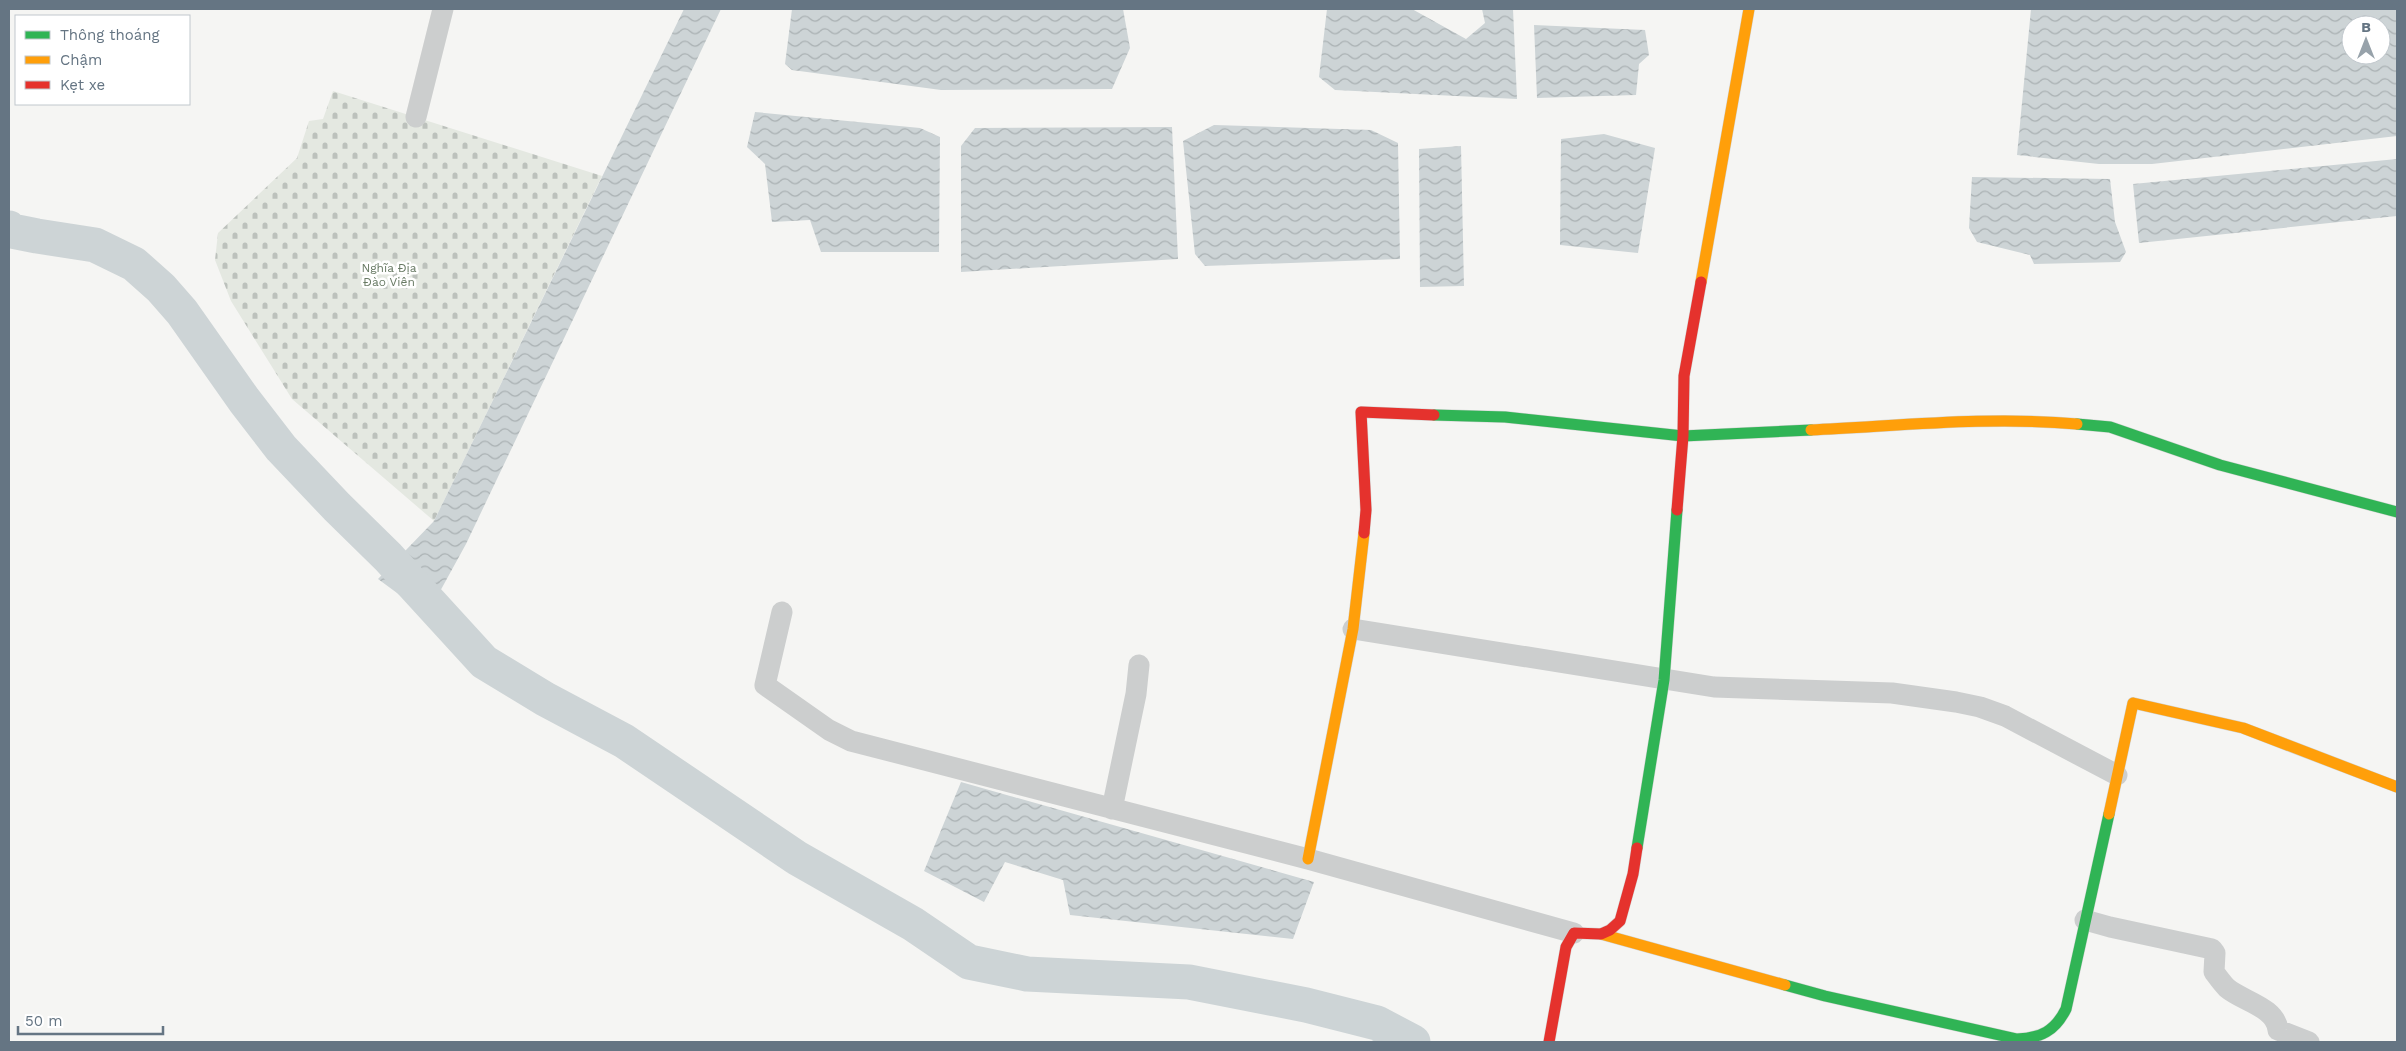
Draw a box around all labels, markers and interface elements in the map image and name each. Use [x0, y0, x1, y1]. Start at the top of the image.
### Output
legend [15, 15, 190, 105]
north arrow [2341, 15, 2391, 65]
text: B [2361, 19, 2371, 35]
text: Thông thoáng [60, 26, 159, 44]
text: Chậm [60, 51, 102, 69]
text: Kẹt xe [60, 76, 105, 94]
park label: Nghĩa Địa Đào Viên [361, 261, 417, 289]
scale bar [18, 1004, 162, 1036]
text: 50 m [25, 1012, 62, 1030]

